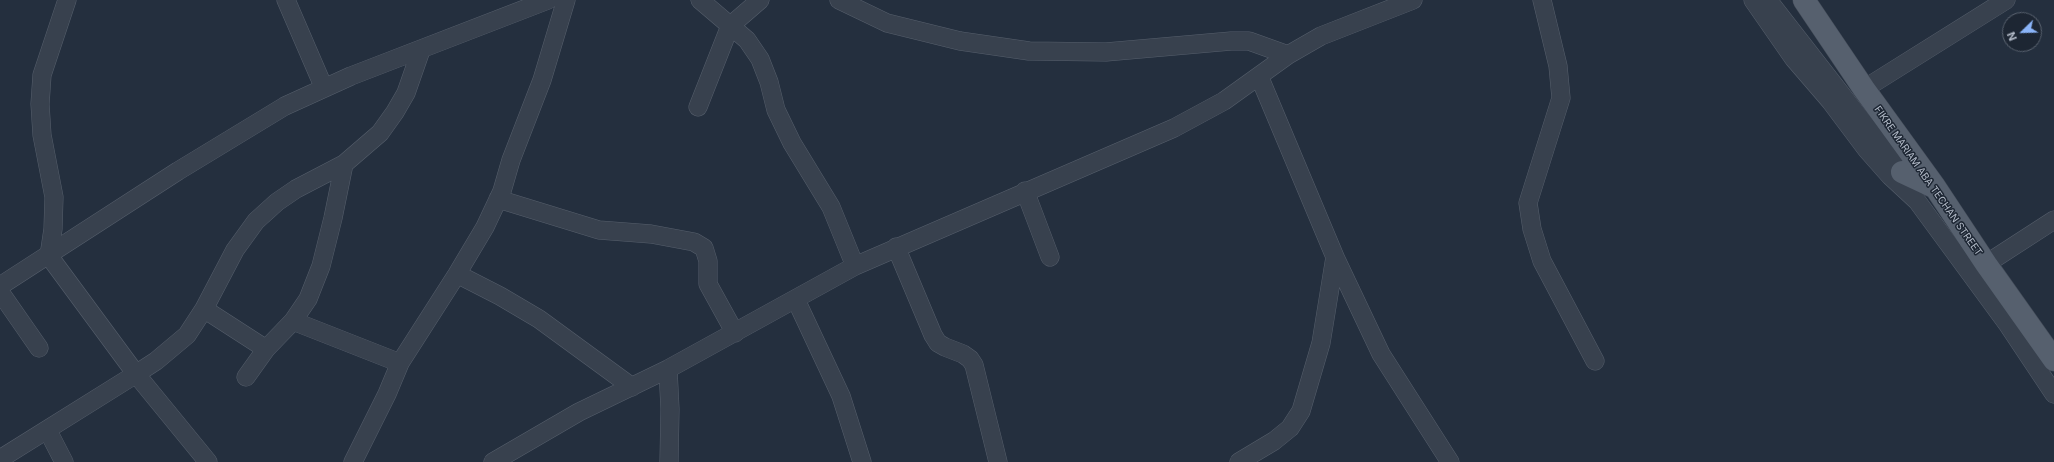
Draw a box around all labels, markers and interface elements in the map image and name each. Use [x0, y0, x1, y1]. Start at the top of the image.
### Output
north arrow [2002, 12, 2042, 52]
text: N [2004, 30, 2020, 43]
street label: FIKRE MARIAM ABA TECHAN STREET [1872, 104, 1984, 258]

